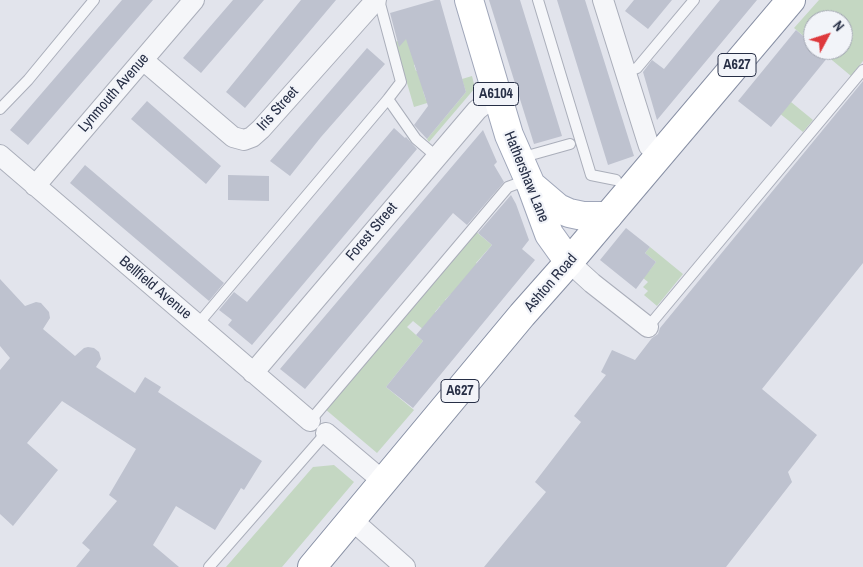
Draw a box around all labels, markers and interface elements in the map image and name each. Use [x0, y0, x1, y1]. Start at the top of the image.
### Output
north arrow [803, 10, 853, 60]
text: N [829, 17, 848, 35]
street label: Lynmouth Avenue [75, 50, 153, 136]
road number: A627 [718, 54, 756, 76]
road number: A6104 [474, 82, 518, 106]
street label: Iris Street [253, 83, 303, 135]
street label: Hathershaw Lane [500, 129, 552, 225]
street label: Forest Street [342, 199, 402, 265]
street label: Ashton Road [521, 250, 581, 316]
street label: Bellfield Avenue [115, 253, 195, 323]
road number: A627 [441, 380, 479, 402]

